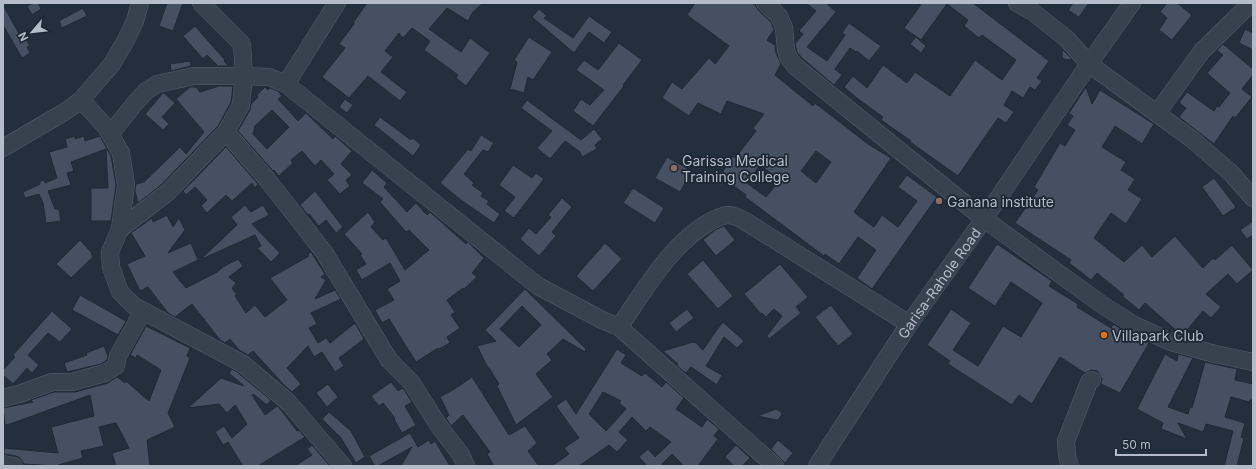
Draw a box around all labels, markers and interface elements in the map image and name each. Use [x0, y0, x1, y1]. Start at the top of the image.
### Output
north arrow [12, 12, 52, 52]
text: N [15, 30, 31, 44]
place label: Garissa Medical Training College [682, 152, 790, 185]
marker: Garissa Medical Training College [669, 163, 679, 173]
place label: Ganana institute [947, 193, 1054, 210]
marker: Ganana institute [934, 196, 944, 206]
street label: Garisa-Rahole Road [894, 224, 984, 341]
place label: Villapark Club [1112, 327, 1204, 344]
marker: Villapark Club [1099, 330, 1109, 340]
scale bar [1116, 431, 1206, 457]
text: 50 m [1122, 437, 1151, 452]

